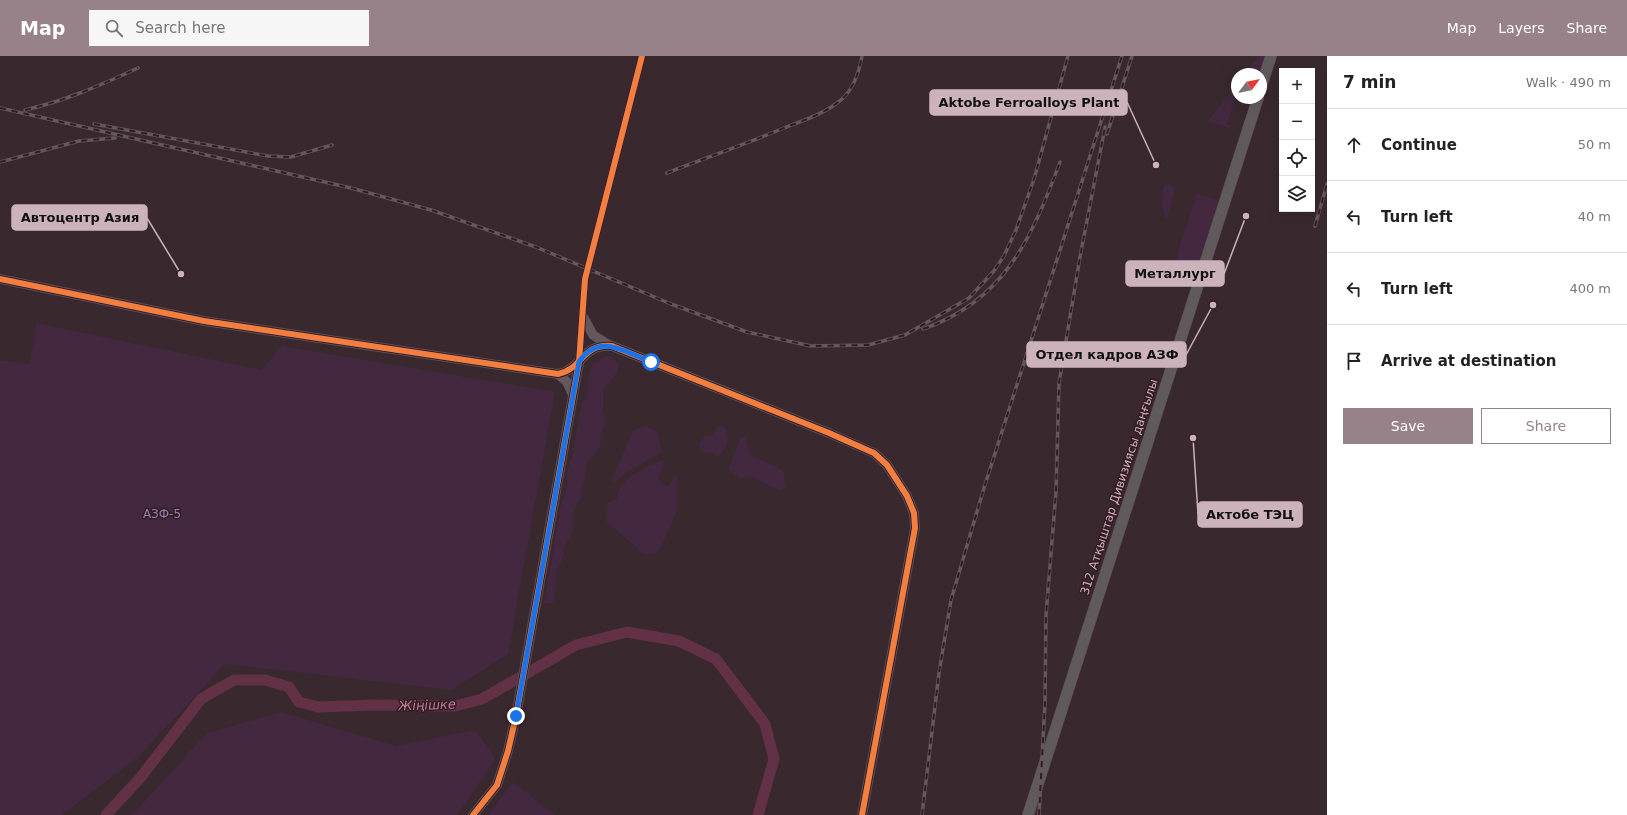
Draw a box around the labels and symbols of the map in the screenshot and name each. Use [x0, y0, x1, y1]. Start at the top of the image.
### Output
north arrow [1231, 68, 1267, 104]
callout: Aktobe Ferroalloys Plant [930, 90, 1127, 115]
text: Aktobe Ferroalloys Plant [938, 95, 1120, 110]
callout: Автоцентр Азия [12, 205, 147, 230]
text: Автоцентр Азия [21, 210, 139, 225]
callout: Металлург [1126, 261, 1224, 286]
text: Металлург [1134, 266, 1216, 281]
callout: Отдел кадров АЗФ [1027, 342, 1186, 367]
text: Отдел кадров АЗФ [1035, 347, 1179, 362]
route start [642, 353, 660, 371]
street label: 312 Атқыштар Дивизиясы даңғылы [1077, 377, 1161, 597]
callout: Актобе ТЭЦ [1198, 502, 1302, 527]
park label: АЗФ-5 [143, 507, 181, 521]
text: Актобе ТЭЦ [1206, 507, 1294, 522]
water label: Жіңішке [397, 697, 456, 714]
route end [507, 707, 525, 725]

